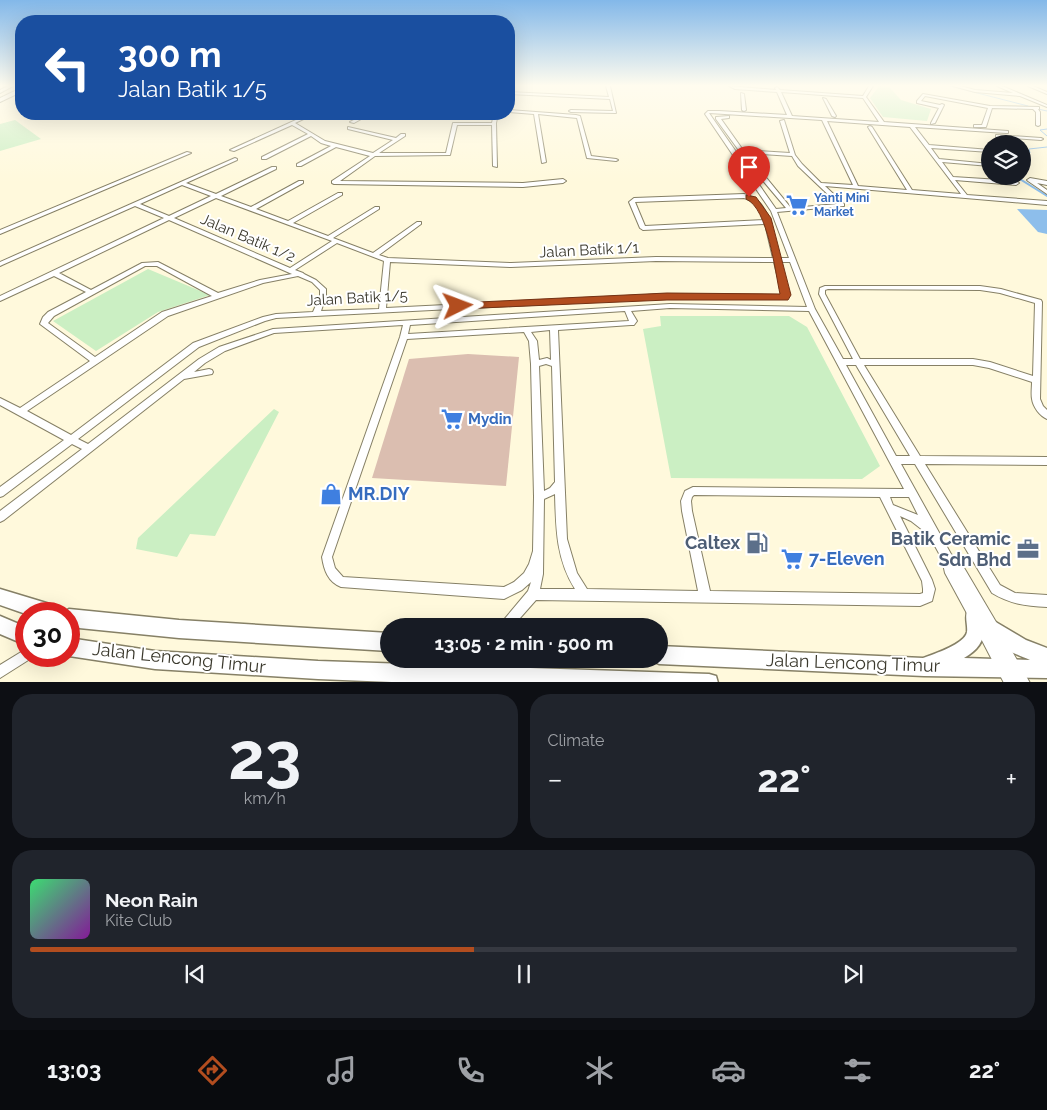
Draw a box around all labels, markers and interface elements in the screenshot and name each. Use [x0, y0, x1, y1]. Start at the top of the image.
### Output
text: 300 m [118, 34, 222, 75]
icon: left [35, 35, 100, 100]
text: Jalan Batik 1/5 [118, 76, 267, 102]
map controls [981, 135, 1031, 185]
button: layers [981, 135, 1031, 185]
pin [728, 146, 770, 197]
icon: arrive [735, 153, 763, 181]
place label: Yanti Mini Market [814, 191, 869, 219]
supermarket icon: Yanti Mini Market [784, 192, 810, 218]
street label: Jalan Batik 1/2 [198, 210, 298, 266]
street label: Jalan Batik 1/1 [539, 238, 640, 262]
position arrow [431, 279, 483, 331]
street label: Jalan Batik 1/5 [306, 286, 408, 310]
supermarket icon: Mydin [439, 406, 465, 432]
place label: Mydin [468, 410, 512, 428]
shop icon: MR.DIY [318, 481, 344, 507]
place label: MR.DIY [348, 483, 410, 504]
place label: Batik Ceramic Sdn Bhd [891, 528, 1011, 570]
fuel station icon: Caltex [744, 530, 770, 556]
place label: Caltex [685, 532, 740, 553]
office icon: Batik Ceramic Sdn Bhd [1015, 536, 1041, 562]
supermarket icon: 7-Eleven [779, 546, 805, 572]
place label: 7-Eleven [809, 548, 885, 569]
speed limit sign: 30 [15, 602, 80, 667]
text: 13:05 · 2 min · 500 m [434, 632, 614, 654]
street label: Jalan Lencong Timur [91, 638, 267, 677]
street label: Jalan Lencong Timur [766, 649, 941, 676]
text: 23 [228, 718, 301, 794]
text: Climate [548, 731, 604, 750]
text: 22° [757, 756, 811, 801]
text: − [548, 763, 563, 796]
text: + [1005, 763, 1017, 796]
text: km/h [244, 789, 286, 808]
text: Neon Rain [105, 889, 198, 911]
text: Kite Club [105, 911, 172, 930]
icon: previous [181, 960, 209, 988]
icon: pause [510, 960, 538, 988]
icon: next [839, 960, 867, 988]
icon: directions [195, 1053, 230, 1088]
icon: music [324, 1053, 359, 1088]
icon: phone [453, 1053, 488, 1088]
icon: climate [582, 1053, 617, 1088]
icon: car [711, 1053, 746, 1088]
icon: filters [840, 1053, 875, 1088]
text: 13:03 [47, 1057, 101, 1083]
text: 22° [969, 1057, 1000, 1083]

